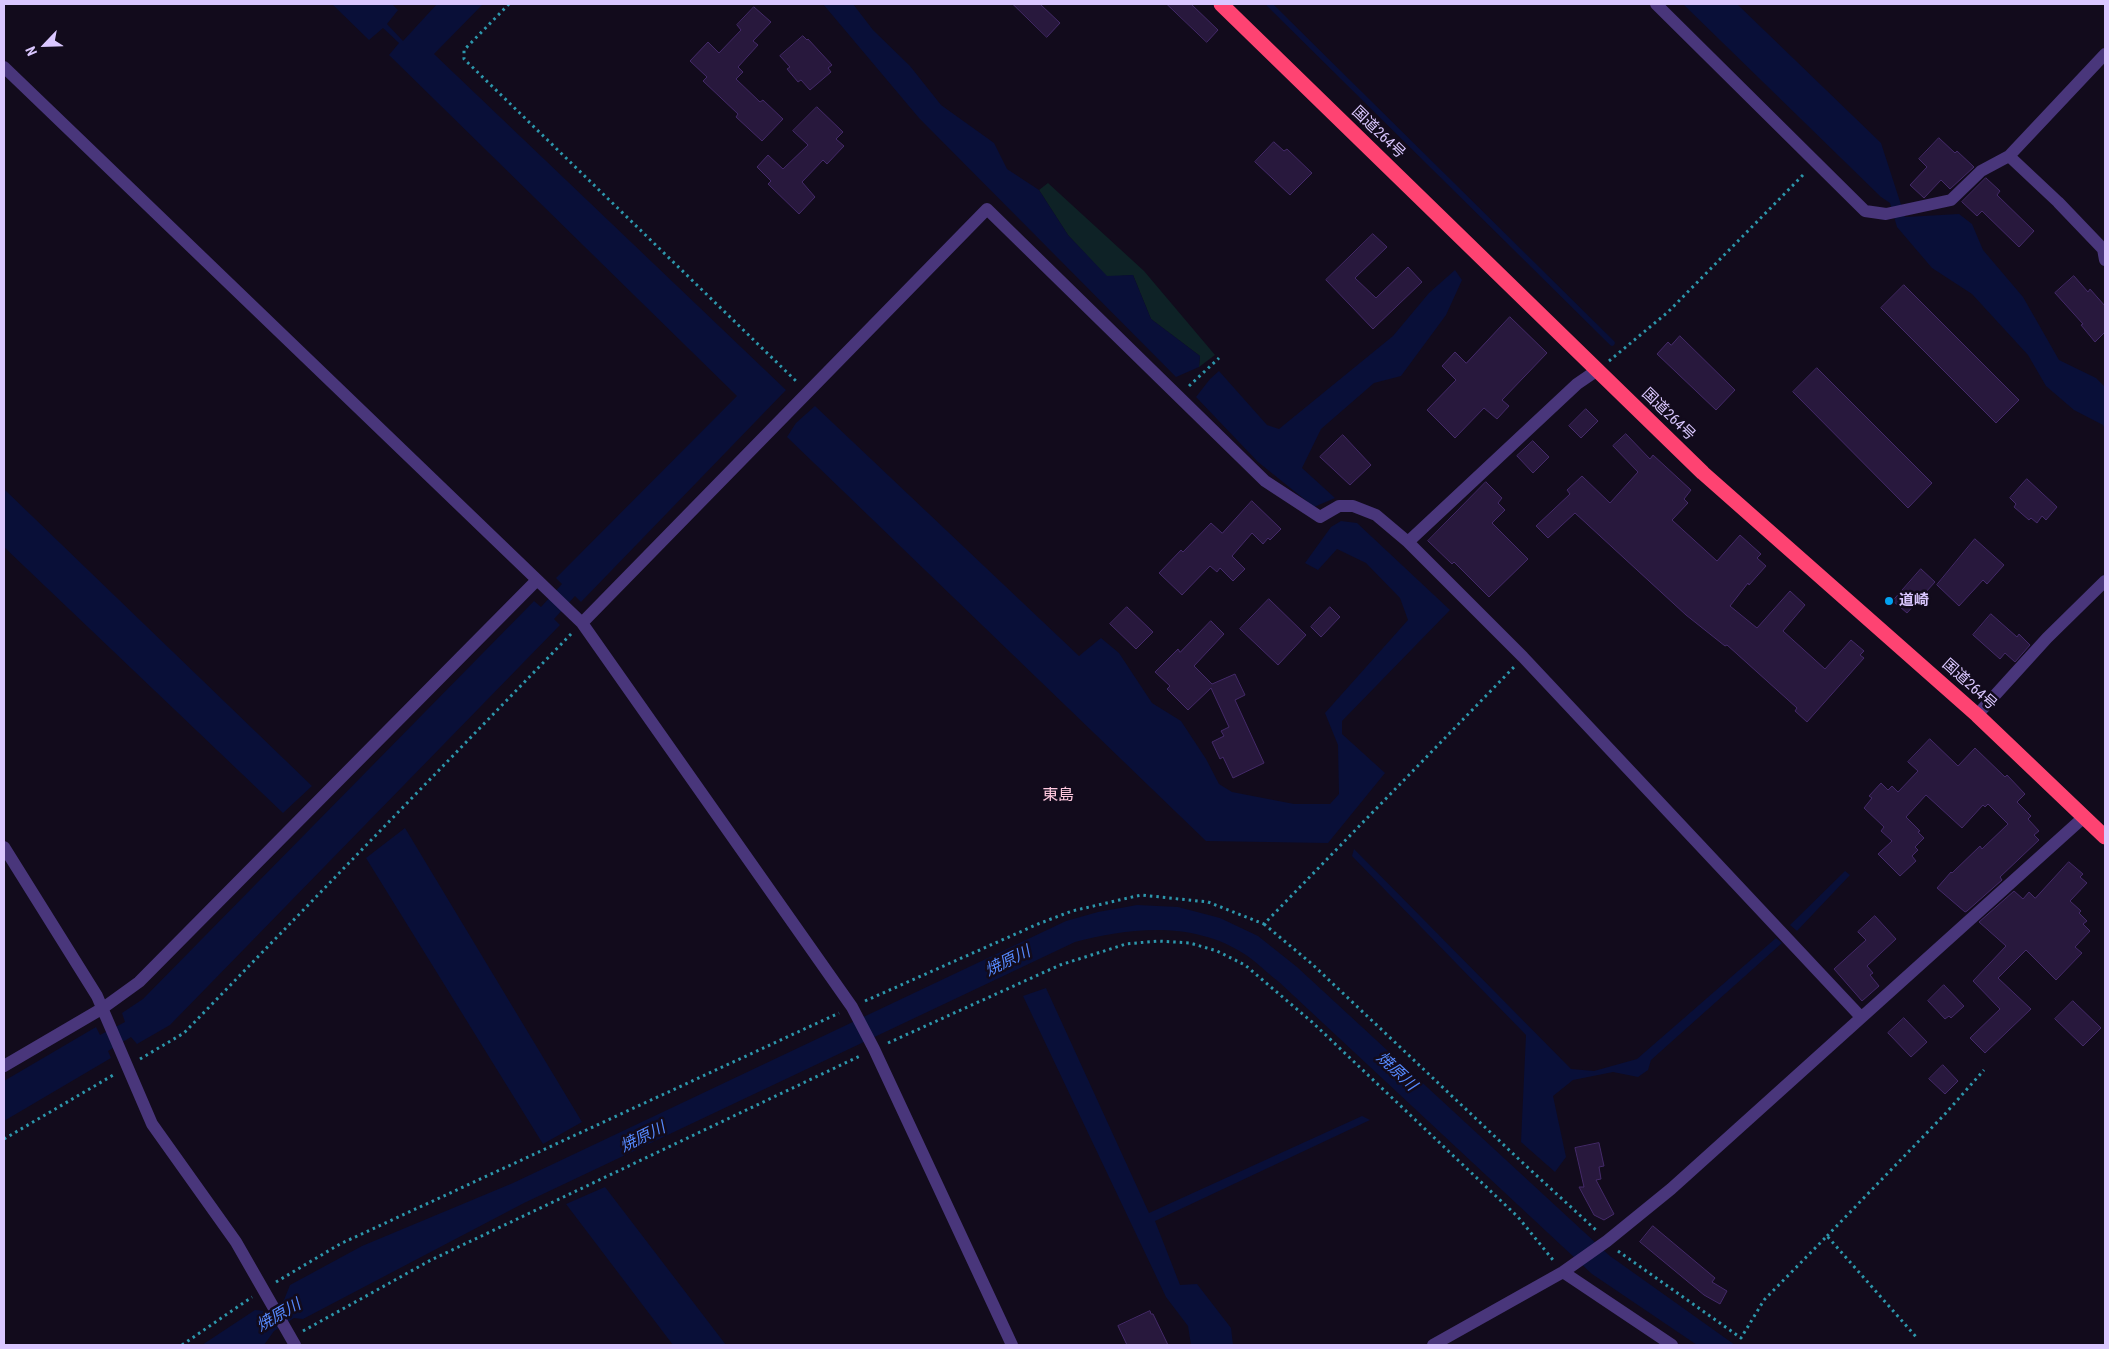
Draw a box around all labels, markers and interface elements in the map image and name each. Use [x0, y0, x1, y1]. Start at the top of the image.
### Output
north arrow [20, 20, 70, 70]
text: N [22, 44, 40, 58]
street label: 国道264号 [1348, 103, 1408, 163]
street label: 国道264号 [1638, 385, 1698, 445]
place label: 道崎 [1899, 592, 1929, 610]
marker: 道崎 [1883, 595, 1895, 607]
street label: 国道264号 [1938, 656, 2000, 714]
district label: 東島 [1042, 786, 1074, 806]
water label: 焼原川 [982, 943, 1034, 981]
water label: 焼原川 [1372, 1049, 1420, 1095]
water label: 焼原川 [617, 1119, 669, 1157]
water label: 焼原川 [253, 1296, 305, 1336]

